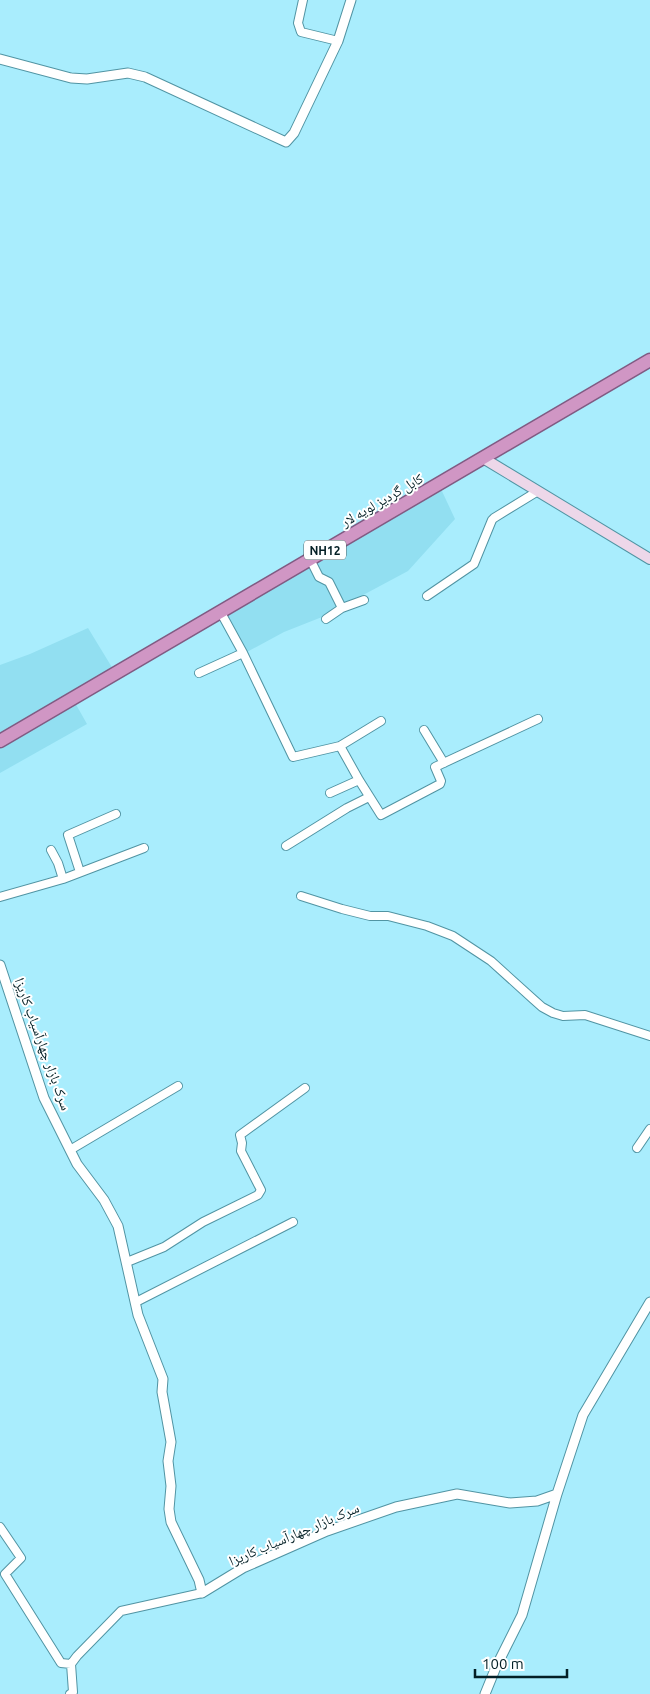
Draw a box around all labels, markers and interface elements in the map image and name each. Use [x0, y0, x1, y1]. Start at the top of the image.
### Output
street label: کابل گردیز لویه لار [337, 470, 427, 531]
road number: NH12 [304, 540, 346, 560]
street label: سرک بازار چهارآسیاب کاریزا [11, 976, 74, 1113]
street label: سرک بازار چهارآسیاب کاریزا [227, 1499, 362, 1570]
scale bar [475, 1646, 568, 1678]
text: 100 m [482, 1655, 524, 1672]

